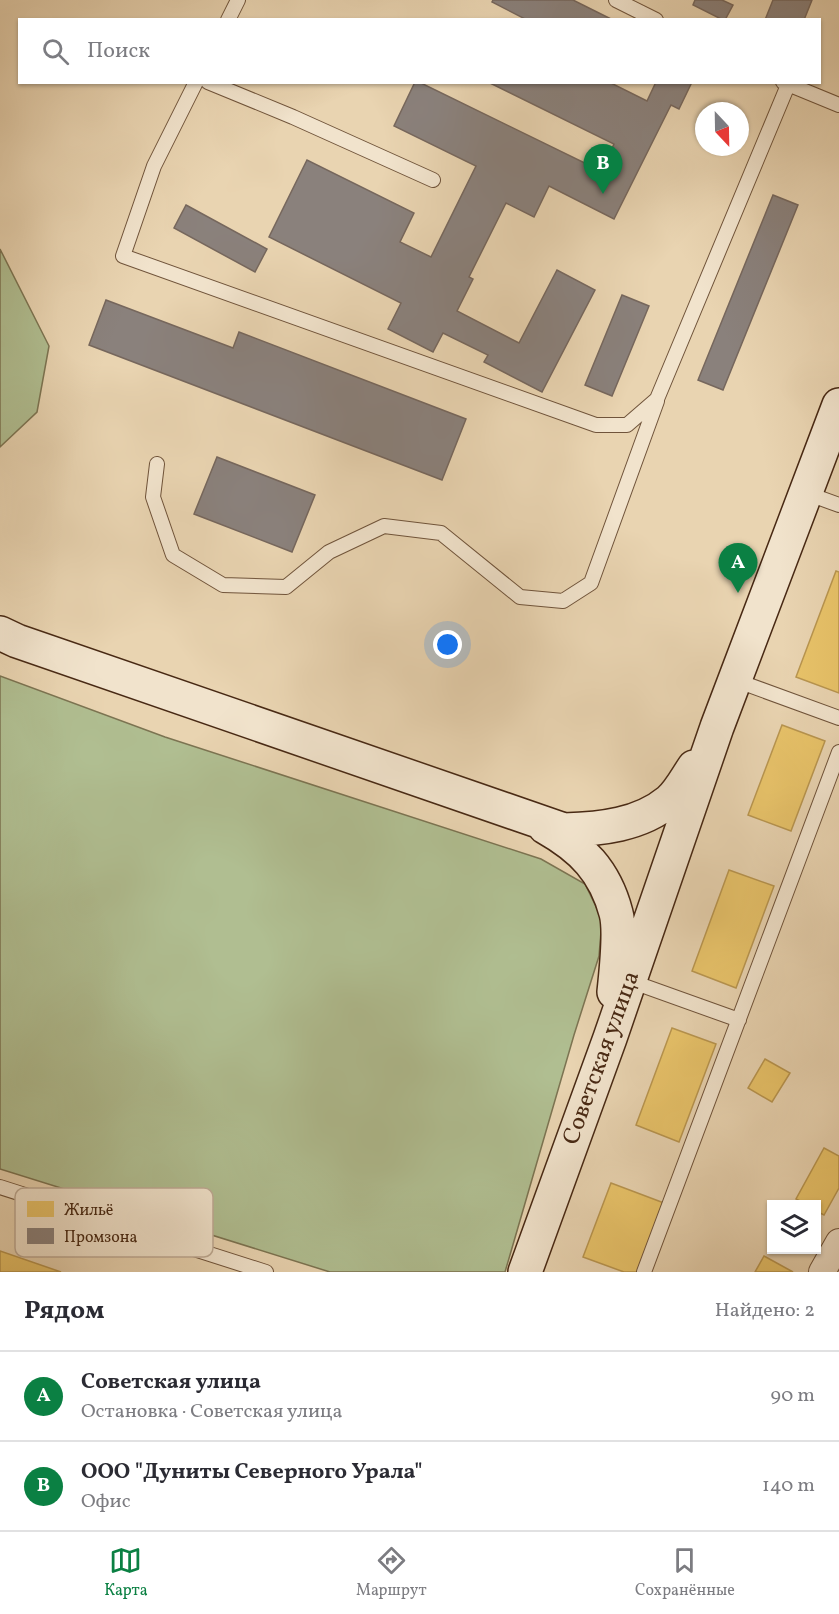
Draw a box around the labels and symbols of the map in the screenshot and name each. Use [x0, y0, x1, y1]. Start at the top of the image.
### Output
north arrow [695, 102, 749, 156]
pin: B [584, 144, 622, 194]
pin: A [718, 544, 758, 593]
your location [433, 630, 462, 659]
street label: Советская улица [555, 966, 649, 1150]
legend [15, 1188, 213, 1257]
text: Жильё [64, 1200, 113, 1222]
text: Промзона [64, 1227, 137, 1249]

